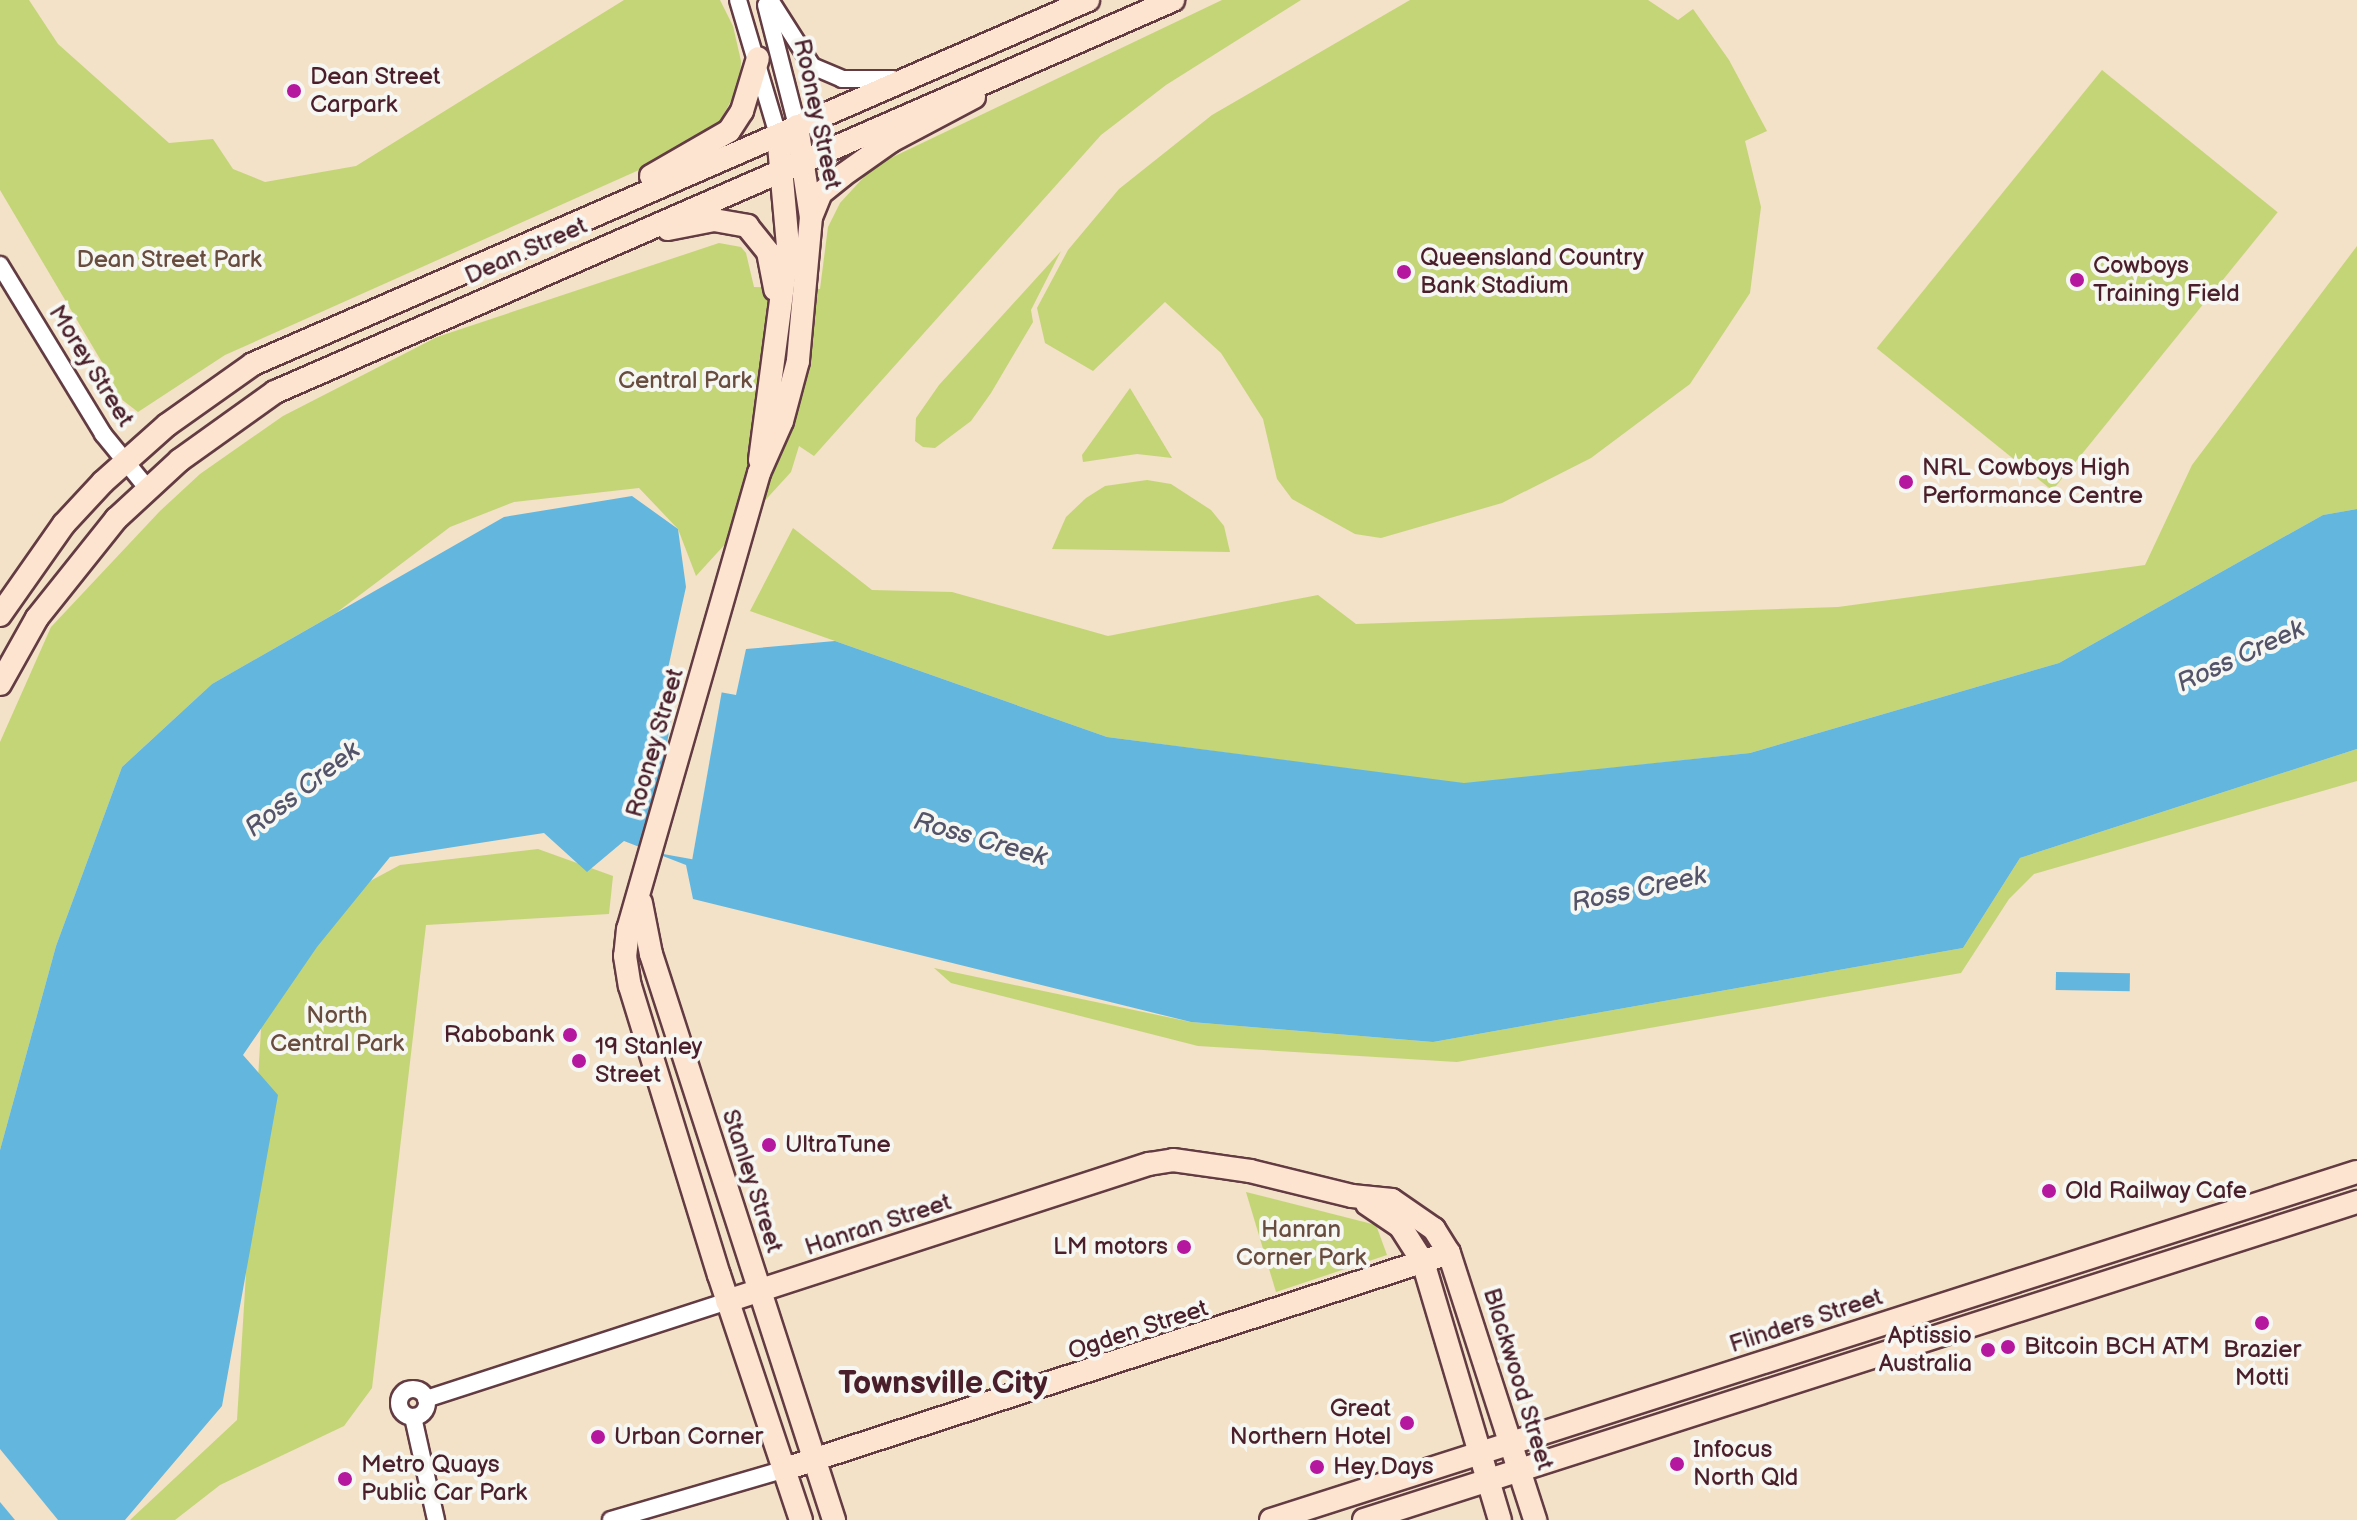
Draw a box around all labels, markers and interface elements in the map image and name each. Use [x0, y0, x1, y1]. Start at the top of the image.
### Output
street label: Rooney Street [787, 35, 847, 193]
place label: Dean Street Carpark [310, 63, 441, 119]
marker: Dean Street Carpark [285, 82, 303, 100]
street label: Dean Street [460, 211, 592, 291]
place label: Queensland Country Bank Stadium [1420, 244, 1644, 300]
park label: Dean Street Park [76, 246, 262, 274]
place label: Cowboys Training Field [2093, 252, 2240, 308]
marker: Queensland Country Bank Stadium [1395, 263, 1413, 281]
marker: Cowboys Training Field [2068, 271, 2086, 289]
street label: Morey Street [42, 299, 140, 433]
park label: Central Park [618, 367, 752, 395]
place label: NRL Cowboys High Performance Centre [1922, 454, 2143, 510]
marker: NRL Cowboys High Performance Centre [1897, 473, 1915, 491]
water label: Ross Creek [2172, 614, 2310, 700]
street label: Rooney Street [620, 664, 690, 822]
water label: Ross Creek [239, 735, 367, 845]
water label: Ross Creek [910, 806, 1050, 874]
water label: Ross Creek [1569, 860, 1709, 920]
park label: North Central Park [270, 1002, 404, 1058]
place label: Rabobank [444, 1021, 554, 1049]
marker: Rabobank [561, 1026, 579, 1044]
place label: 19 Stanley Street [595, 1033, 703, 1089]
marker: 19 Stanley Street [570, 1052, 588, 1070]
street label: Stanley Street [715, 1105, 789, 1257]
place label: UltraTune [785, 1131, 891, 1159]
marker: UltraTune [760, 1136, 778, 1154]
place label: Old Railway Cafe [2065, 1177, 2249, 1205]
marker: Old Railway Cafe [2040, 1182, 2058, 1200]
street label: Hanran Street [801, 1188, 955, 1262]
park label: Hanran Corner Park [1236, 1216, 1366, 1272]
place label: LM motors [1053, 1233, 1168, 1261]
marker: LM motors [1175, 1238, 1193, 1256]
street label: Flinders Street [1726, 1283, 1886, 1359]
street label: Blackwood Street [1477, 1284, 1559, 1474]
street label: Ogden Street [1064, 1294, 1212, 1366]
marker: Brazier Motti [2253, 1314, 2271, 1332]
place label: Aptissio Australia [1879, 1322, 1972, 1378]
place label: Bitcoin BCH ATM [2024, 1333, 2210, 1361]
place label: Brazier Motti [2223, 1336, 2301, 1392]
marker: Bitcoin BCH ATM [1999, 1338, 2017, 1356]
marker: Aptissio Australia [1979, 1341, 1997, 1359]
district label: Townsville City [838, 1365, 1048, 1403]
place label: Great Northern Hotel [1230, 1395, 1391, 1451]
marker: Great Northern Hotel [1398, 1414, 1416, 1432]
place label: Urban Corner [614, 1423, 763, 1451]
marker: Urban Corner [589, 1428, 607, 1446]
place label: Infocus North Qld [1693, 1436, 1798, 1492]
place label: Metro Quays Public Car Park [361, 1451, 527, 1507]
place label: Hey Days [1333, 1453, 1435, 1481]
marker: Infocus North Qld [1668, 1455, 1686, 1473]
marker: Hey Days [1308, 1458, 1326, 1476]
marker: Metro Quays Public Car Park [336, 1470, 354, 1488]

